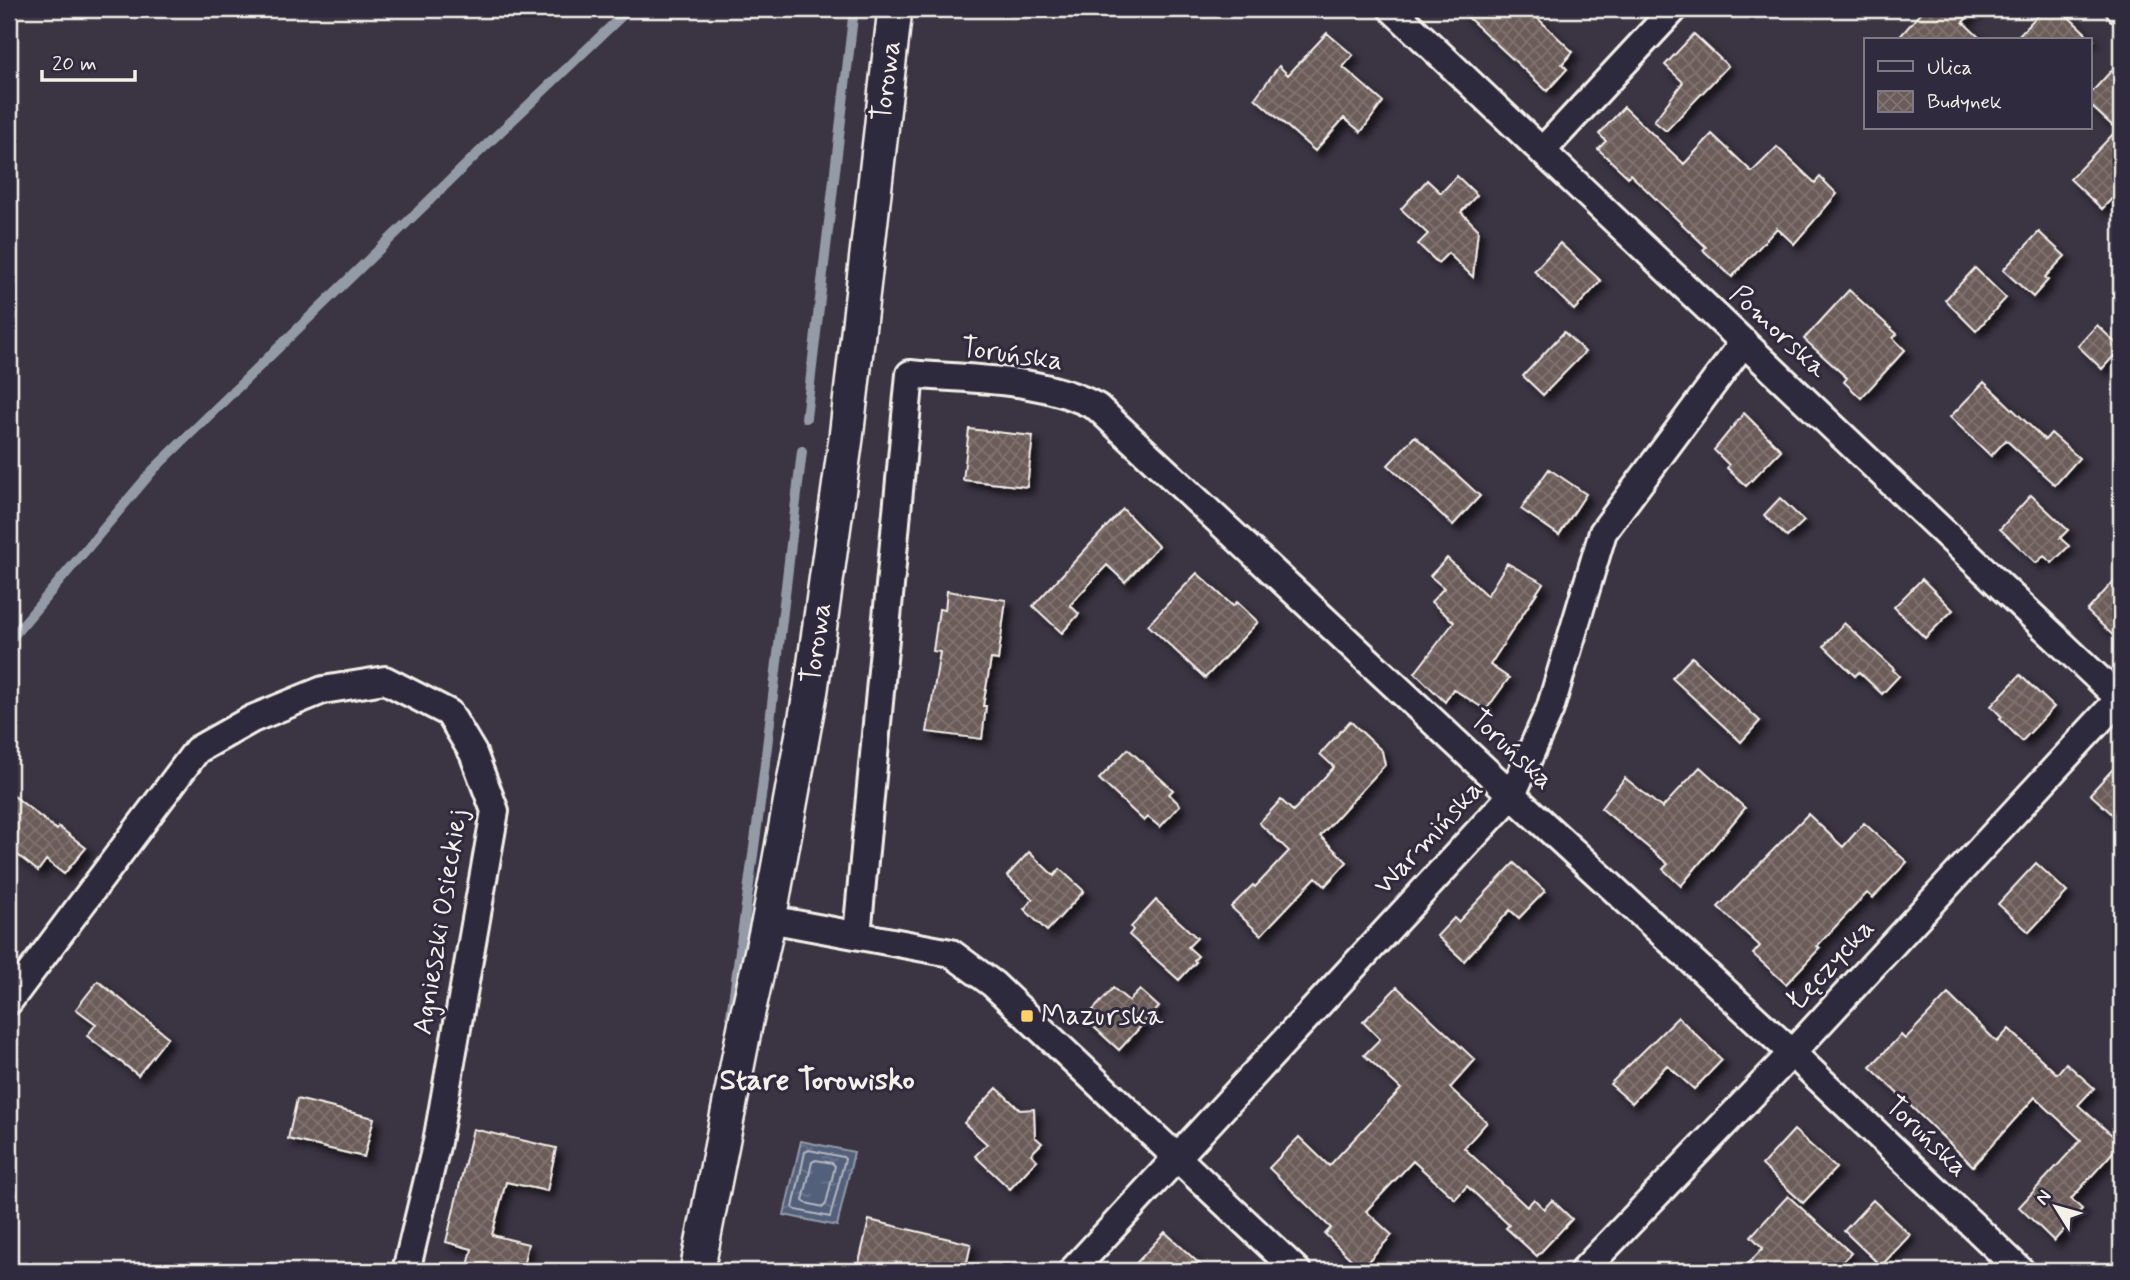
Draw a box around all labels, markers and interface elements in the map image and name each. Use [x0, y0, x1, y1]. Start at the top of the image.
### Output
scale bar [42, 38, 135, 82]
street label: Torowa [864, 38, 910, 124]
legend [1864, 38, 2092, 130]
text: 20 m [52, 50, 97, 78]
text: Ulica [1927, 54, 1972, 82]
text: Budynek [1927, 88, 2002, 116]
street label: Pomorska [1721, 277, 1835, 387]
street label: Toruńska [959, 330, 1065, 380]
street label: Torowa [793, 600, 841, 686]
street label: Toruńska [1461, 701, 1561, 799]
street label: Warmińska [1366, 772, 1492, 904]
street label: Agnieszki Osieckiej [405, 806, 477, 1038]
street label: Łęczycka [1779, 911, 1883, 1019]
place label: Mazurska [1041, 998, 1164, 1035]
marker: Mazurska [1019, 1008, 1035, 1024]
district label: Stare Torowisko [719, 1061, 915, 1100]
street label: Toruńska [1876, 1088, 1976, 1186]
north arrow [2022, 1172, 2092, 1242]
text: N [2030, 1185, 2057, 1210]

